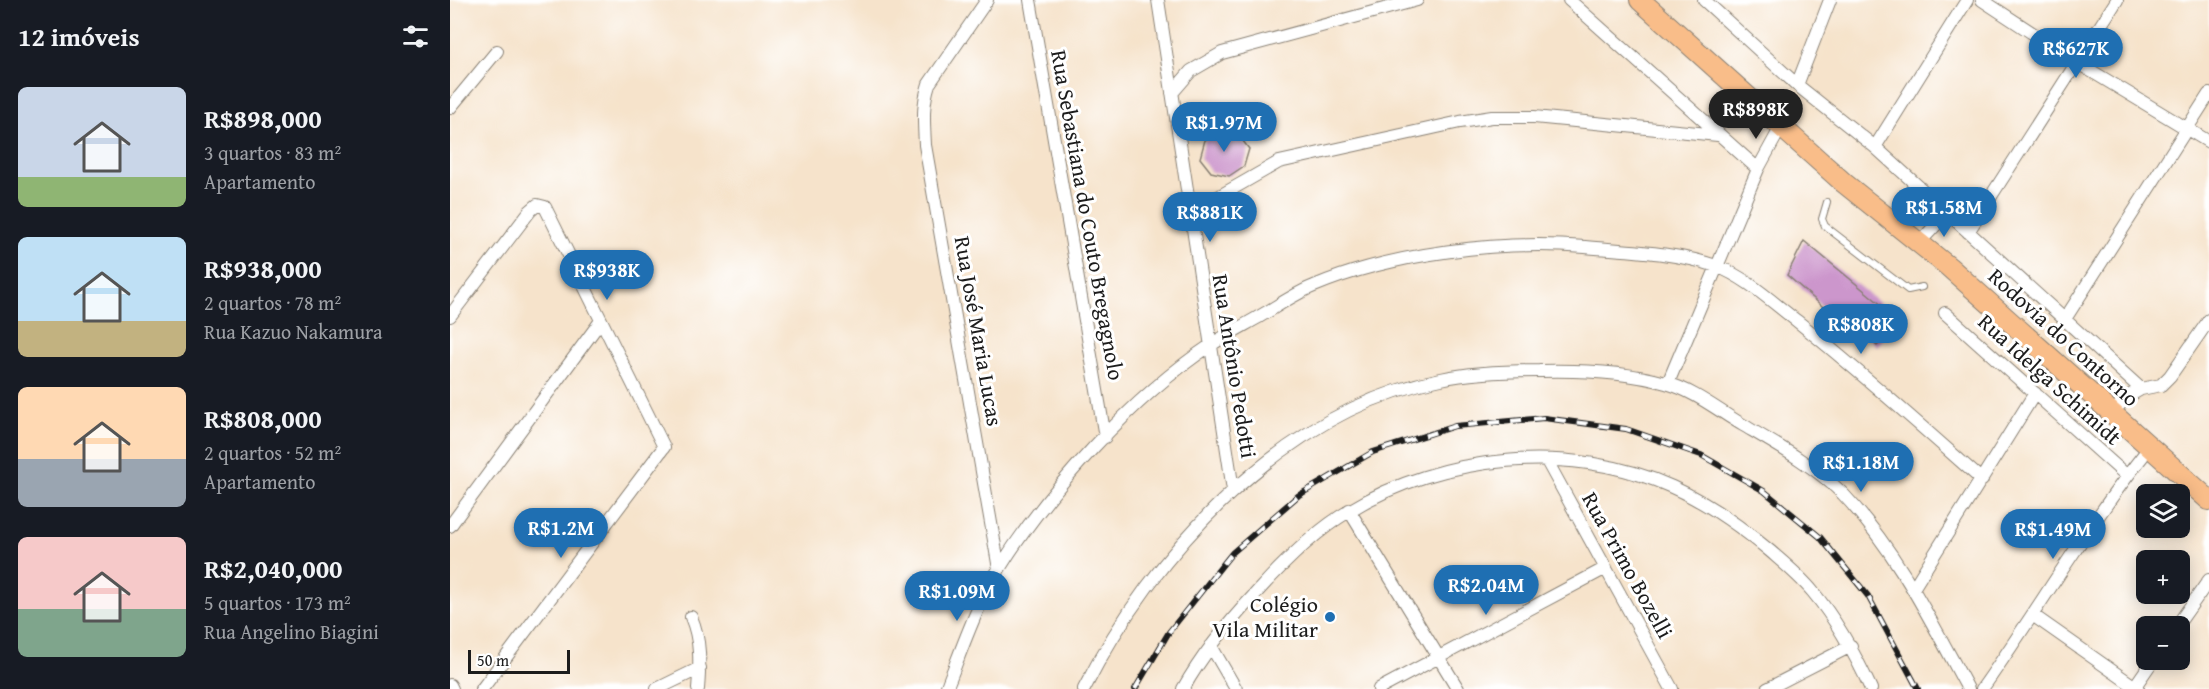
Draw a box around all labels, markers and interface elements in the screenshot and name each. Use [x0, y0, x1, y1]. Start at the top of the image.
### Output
text: 12 imóveis [18, 17, 140, 56]
icon: filters [399, 20, 432, 53]
pin: R$627K [2027, 28, 2125, 79]
text: R$627K [2043, 33, 2109, 62]
street label: Rua Sebastiana do Couto Bregagnolo [1043, 47, 1133, 383]
pin: R$898K [1707, 89, 1805, 140]
text: R$898K [1723, 94, 1789, 123]
text: R$898,000 [204, 99, 322, 138]
pin: R$1.97M [1169, 102, 1279, 153]
text: R$1.97M [1186, 107, 1262, 136]
icon: home [66, 111, 138, 183]
text: 3 quartos · 83 m² [204, 138, 341, 167]
text: Apartamento [204, 167, 315, 196]
pin: R$1.58M [1889, 187, 1999, 238]
pin: R$881K [1161, 192, 1259, 243]
text: R$1.58M [1906, 192, 1982, 221]
text: R$881K [1177, 197, 1243, 226]
street label: Rua José Maria Lucas [947, 234, 1011, 428]
text: R$938,000 [204, 249, 322, 288]
pin: R$938K [558, 250, 656, 301]
text: R$938K [574, 255, 640, 284]
street label: Rodovia do Contorno [1981, 260, 2147, 414]
icon: home [66, 261, 138, 333]
street label: Rua Antônio Pedotti [1205, 272, 1265, 460]
text: 2 quartos · 78 m² [204, 288, 341, 317]
pin: R$808K [1812, 304, 1910, 355]
street label: Rua Idelga Schimidt [1971, 306, 2129, 452]
text: R$808K [1828, 309, 1894, 338]
text: Rua Kazuo Nakamura [204, 317, 382, 346]
text: R$808,000 [204, 399, 322, 438]
icon: home [66, 411, 138, 483]
text: 2 quartos · 52 m² [204, 438, 341, 467]
pin: R$1.18M [1806, 442, 1916, 493]
text: R$1.18M [1823, 447, 1899, 476]
text: Apartamento [204, 467, 315, 496]
map controls [2136, 484, 2190, 670]
button: layers [2136, 484, 2190, 538]
street label: Rua Primo Bozelli [1574, 486, 1682, 644]
pin: R$1.2M [512, 508, 610, 559]
pin: R$1.49M [1998, 509, 2108, 560]
text: R$1.2M [528, 513, 594, 542]
text: R$1.49M [2015, 514, 2091, 543]
text: R$2,040,000 [204, 549, 343, 588]
button: + [2136, 550, 2190, 604]
icon: home [66, 561, 138, 633]
pin: R$2.04M [1431, 565, 1541, 616]
text: R$2.04M [1448, 570, 1524, 599]
pin: R$1.09M [902, 571, 1012, 622]
text: R$1.09M [919, 576, 995, 605]
text: 5 quartos · 173 m² [204, 588, 351, 617]
place label: Colégio Vila Militar [1212, 588, 1318, 645]
marker: Colégio Vila Militar [1323, 610, 1337, 624]
button: − [2136, 616, 2190, 670]
text: Rua Angelino Biagini [204, 617, 379, 646]
scale bar [468, 647, 570, 674]
text: 50 m [477, 648, 509, 672]

